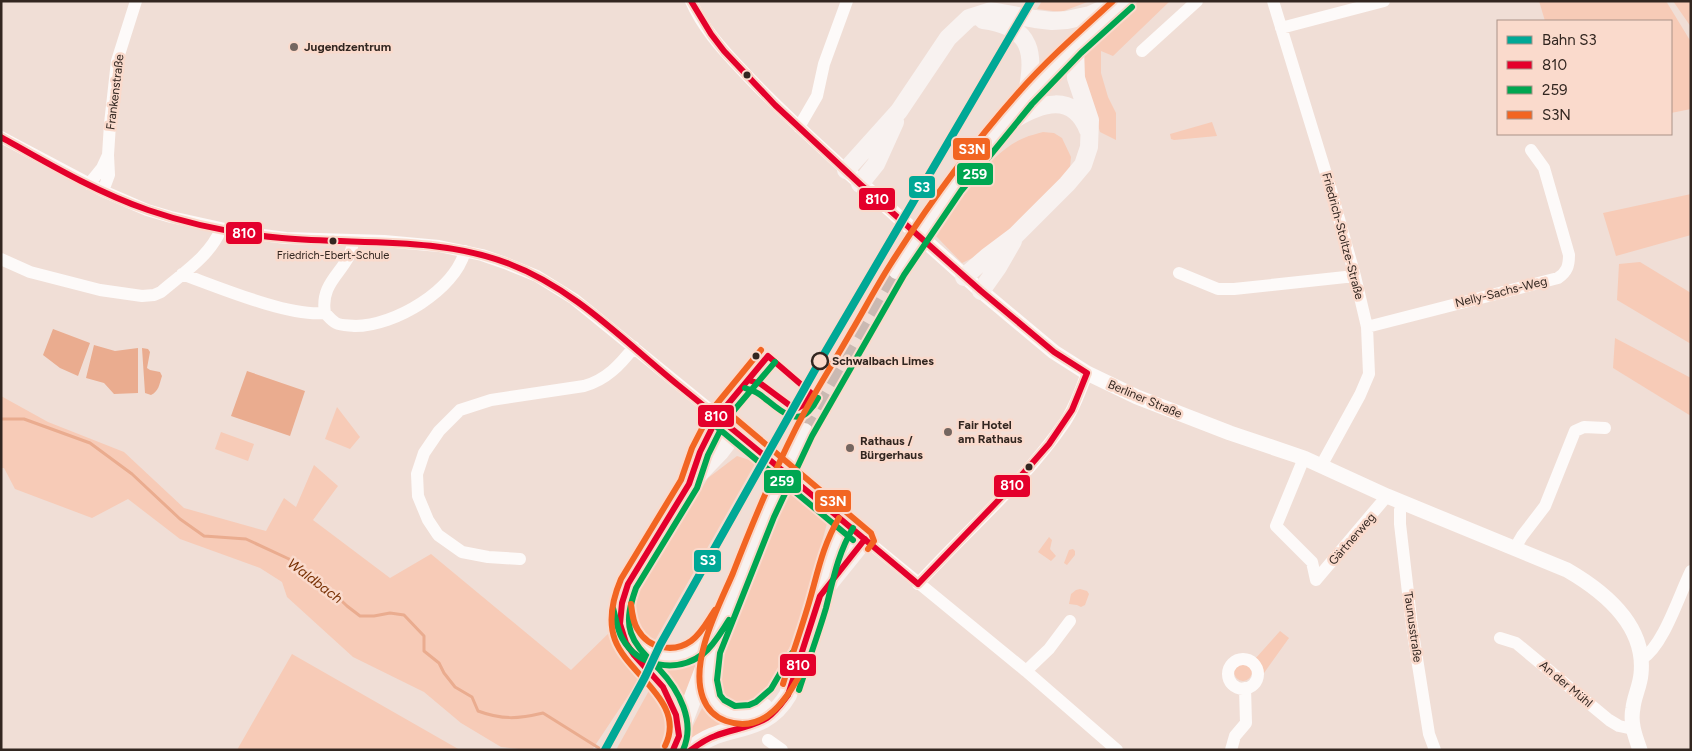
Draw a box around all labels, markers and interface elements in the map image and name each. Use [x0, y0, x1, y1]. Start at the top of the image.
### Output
legend [1497, 20, 1672, 135]
text: Bahn S3 [1542, 31, 1597, 49]
place label: Jugendzentrum [304, 40, 391, 54]
marker: Jugendzentrum [288, 41, 300, 53]
street label: Frankenstraße [103, 53, 127, 130]
text: 810 [1542, 56, 1567, 74]
unlabelled marker [742, 70, 752, 80]
text: 259 [1542, 81, 1568, 99]
text: S3N [1542, 106, 1571, 124]
line badge: S3N [952, 137, 991, 161]
text: S3N [958, 141, 986, 158]
line badge: 259 [956, 162, 994, 186]
text: 259 [963, 166, 987, 183]
street label: Friedrich-Stoltze-Straße [1319, 171, 1367, 301]
line badge: S3 [908, 175, 936, 199]
text: S3 [914, 179, 930, 196]
line badge: 810 [858, 187, 896, 211]
text: 810 [865, 191, 889, 208]
line badge: 810 [225, 221, 263, 245]
text: 810 [232, 225, 256, 242]
marker: Friedrich-Ebert-Schule [328, 236, 338, 246]
place label: Friedrich-Ebert-Schule [277, 249, 389, 262]
street label: Nelly-Sachs-Weg [1454, 274, 1548, 310]
unlabelled marker [751, 351, 761, 361]
marker: Schwalbach Limes [811, 352, 829, 370]
place label: Schwalbach Limes [832, 354, 934, 368]
street label: Berliner Straße [1106, 377, 1185, 421]
line badge: 810 [697, 404, 735, 428]
text: 810 [704, 408, 728, 425]
place label: Fair Hotel am Rathaus [958, 418, 1023, 446]
marker: Fair Hotel am Rathaus [942, 426, 954, 438]
place label: Rathaus / Bürgerhaus [860, 434, 923, 462]
marker: Rathaus / Bürgerhaus [844, 442, 856, 454]
unlabelled marker [1024, 462, 1034, 472]
line badge: 259 [763, 469, 802, 494]
text: 259 [770, 473, 794, 490]
line badge: 810 [993, 474, 1031, 498]
text: 810 [1000, 477, 1024, 494]
line badge: S3N [814, 489, 852, 513]
text: S3N [819, 493, 847, 510]
street label: Gärtnerweg [1326, 510, 1378, 568]
line badge: S3 [693, 549, 722, 573]
text: S3 [700, 552, 716, 569]
water label: Waldbach [284, 555, 346, 607]
street label: Taunusstraße [1401, 591, 1425, 664]
line badge: 810 [779, 653, 817, 677]
text: 810 [786, 657, 810, 674]
street label: An der Mühl [1537, 658, 1595, 710]

